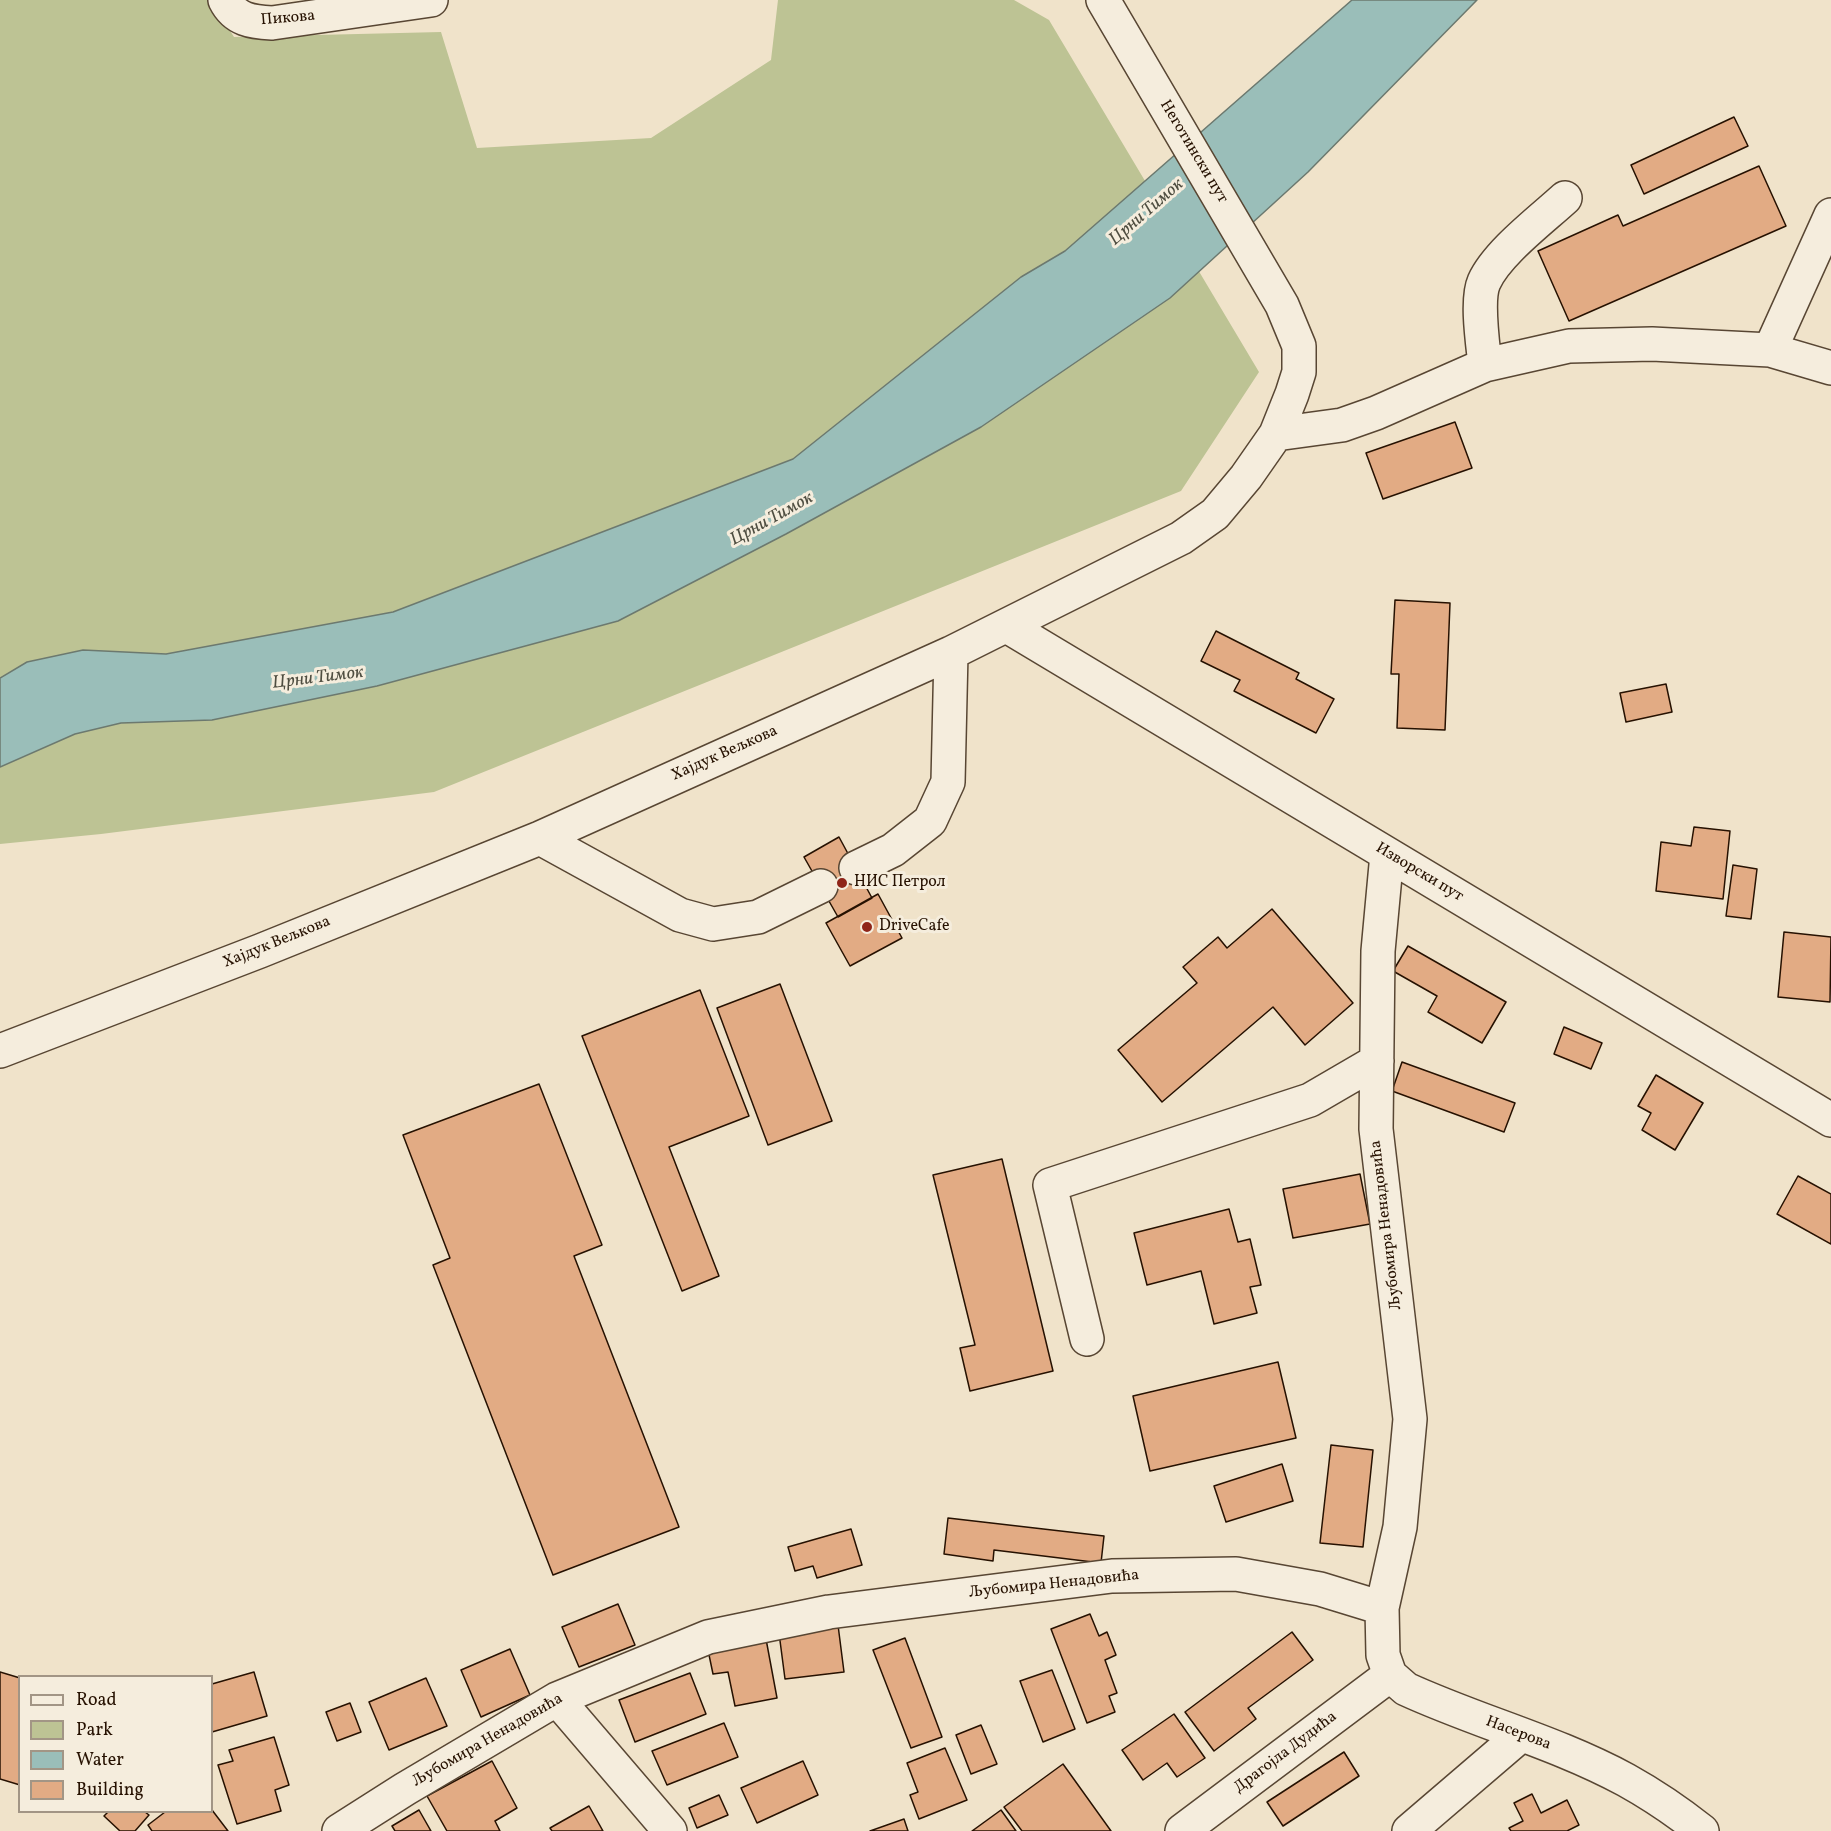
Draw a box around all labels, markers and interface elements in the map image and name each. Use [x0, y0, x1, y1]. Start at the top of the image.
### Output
street label: Пикова [260, 7, 316, 31]
street label: Неготински пут [1155, 97, 1231, 207]
water label: Црни Тимок [1105, 175, 1189, 251]
water label: Црни Тимок [727, 488, 817, 552]
water label: Црни Тимок [271, 663, 365, 695]
street label: Хајдук Вељкова [669, 722, 781, 786]
street label: Изворски пут [1371, 839, 1467, 907]
place label: НИС Петрол [854, 873, 946, 893]
marker: НИС Петрол [835, 876, 849, 890]
street label: Хајдук Вељкова [220, 913, 334, 973]
place label: DriveCafe [879, 917, 950, 937]
marker: DriveCafe [860, 920, 874, 934]
street label: Љубомира Ненадовића [1367, 1139, 1407, 1311]
street label: Љубомира Ненадовића [968, 1567, 1140, 1603]
legend [18, 1675, 213, 1813]
text: Road [76, 1688, 117, 1713]
street label: Љубомира Ненадовића [409, 1690, 567, 1792]
street label: Драгојла Дудића [1231, 1708, 1341, 1798]
street label: Насерова [1483, 1713, 1553, 1755]
text: Park [76, 1718, 113, 1743]
text: Water [76, 1748, 124, 1773]
text: Building [76, 1778, 144, 1803]

